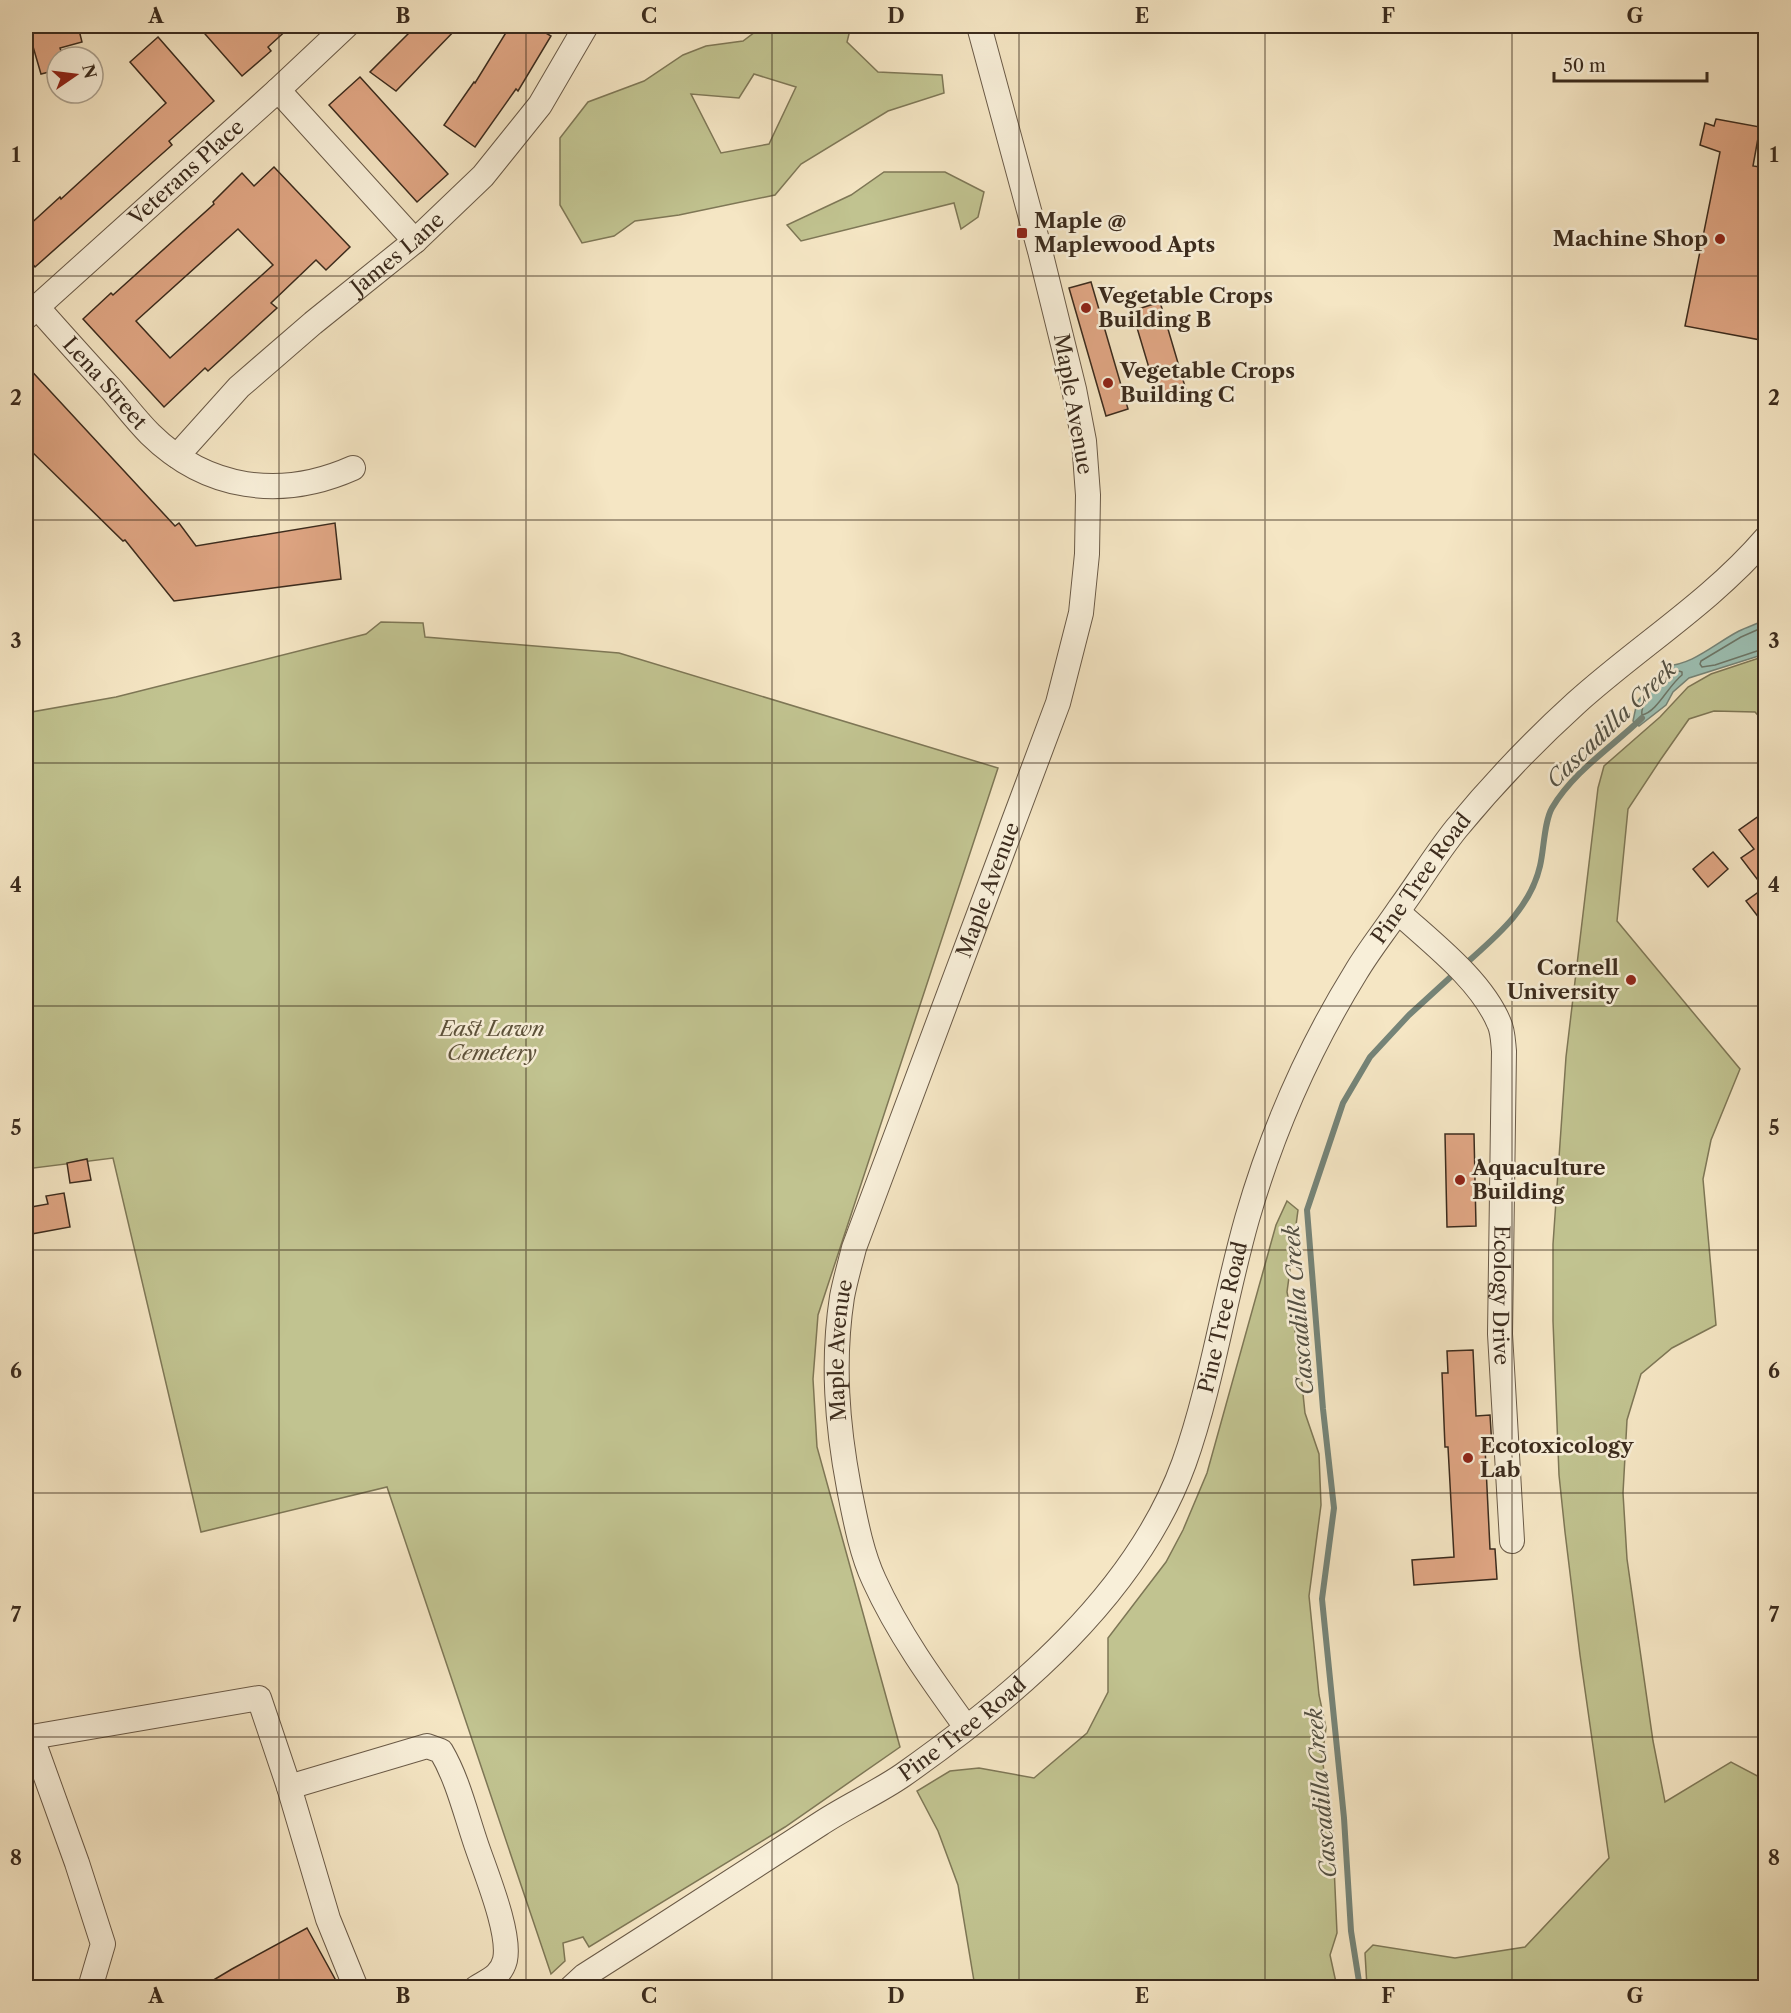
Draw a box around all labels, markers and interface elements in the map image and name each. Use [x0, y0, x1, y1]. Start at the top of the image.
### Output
text: A [147, 4, 164, 28]
text: B [396, 4, 411, 28]
text: C [641, 4, 657, 28]
text: D [887, 4, 905, 28]
text: E [1135, 4, 1149, 28]
text: F [1381, 4, 1395, 28]
text: G [1627, 4, 1644, 28]
north arrow [45, 45, 105, 105]
scale bar [1554, 45, 1707, 83]
text: 50 m [1563, 55, 1606, 77]
text: N [78, 62, 101, 81]
street label: Veterans Place [123, 114, 249, 231]
text: 1 [12, 143, 21, 167]
text: 1 [1770, 143, 1779, 167]
street label: James Lane [343, 207, 449, 301]
place label: Maple @ Maplewood Apts [1034, 208, 1215, 257]
marker: Maple @ Maplewood Apts [1015, 226, 1029, 240]
place label: Machine Shop [1553, 226, 1708, 251]
marker: Machine Shop [1713, 232, 1727, 246]
place label: Vegetable Crops Building B [1097, 283, 1273, 332]
marker: Vegetable Crops Building B [1079, 301, 1093, 315]
street label: Lena Street [58, 332, 153, 435]
street label: Maple Avenue [1049, 332, 1098, 476]
place label: Vegetable Crops Building C [1119, 358, 1295, 407]
marker: Vegetable Crops Building C [1101, 376, 1115, 390]
text: 2 [10, 386, 22, 410]
text: 2 [1768, 386, 1780, 410]
text: 3 [10, 629, 22, 653]
text: 3 [1768, 629, 1780, 653]
water label: Cascadilla Creek [1541, 655, 1683, 793]
street label: Pine Tree Road [1366, 808, 1476, 948]
street label: Maple Avenue [951, 819, 1024, 961]
text: 4 [10, 873, 22, 897]
text: 4 [1768, 873, 1780, 897]
place label: Cornell University [1507, 955, 1620, 1004]
marker: Cornell University [1624, 973, 1638, 987]
park label: East Lawn Cemetery [437, 1016, 545, 1065]
text: 5 [10, 1116, 22, 1140]
text: 5 [1768, 1116, 1780, 1140]
place label: Aquaculture Building [1471, 1155, 1606, 1204]
marker: Aquaculture Building [1453, 1173, 1467, 1187]
water label: Cascadilla Creek [1278, 1223, 1319, 1396]
street label: Ecology Drive [1488, 1225, 1515, 1366]
street label: Pine Tree Road [1193, 1239, 1252, 1395]
street label: Maple Avenue [824, 1277, 857, 1422]
text: 6 [10, 1359, 22, 1383]
text: 6 [1768, 1359, 1780, 1383]
place label: Ecotoxicology Lab [1480, 1433, 1634, 1482]
marker: Ecotoxicology Lab [1461, 1451, 1475, 1465]
text: 7 [11, 1603, 22, 1627]
text: 7 [1769, 1603, 1780, 1627]
street label: Pine Tree Road [894, 1671, 1031, 1786]
water label: Cascadilla Creek [1301, 1706, 1342, 1879]
text: 8 [10, 1846, 22, 1870]
text: 8 [1768, 1846, 1780, 1870]
text: A [147, 1984, 164, 2008]
text: B [396, 1984, 411, 2008]
text: C [641, 1984, 657, 2008]
text: D [887, 1984, 905, 2008]
text: E [1135, 1984, 1149, 2008]
text: F [1381, 1984, 1395, 2008]
text: G [1627, 1984, 1644, 2008]

